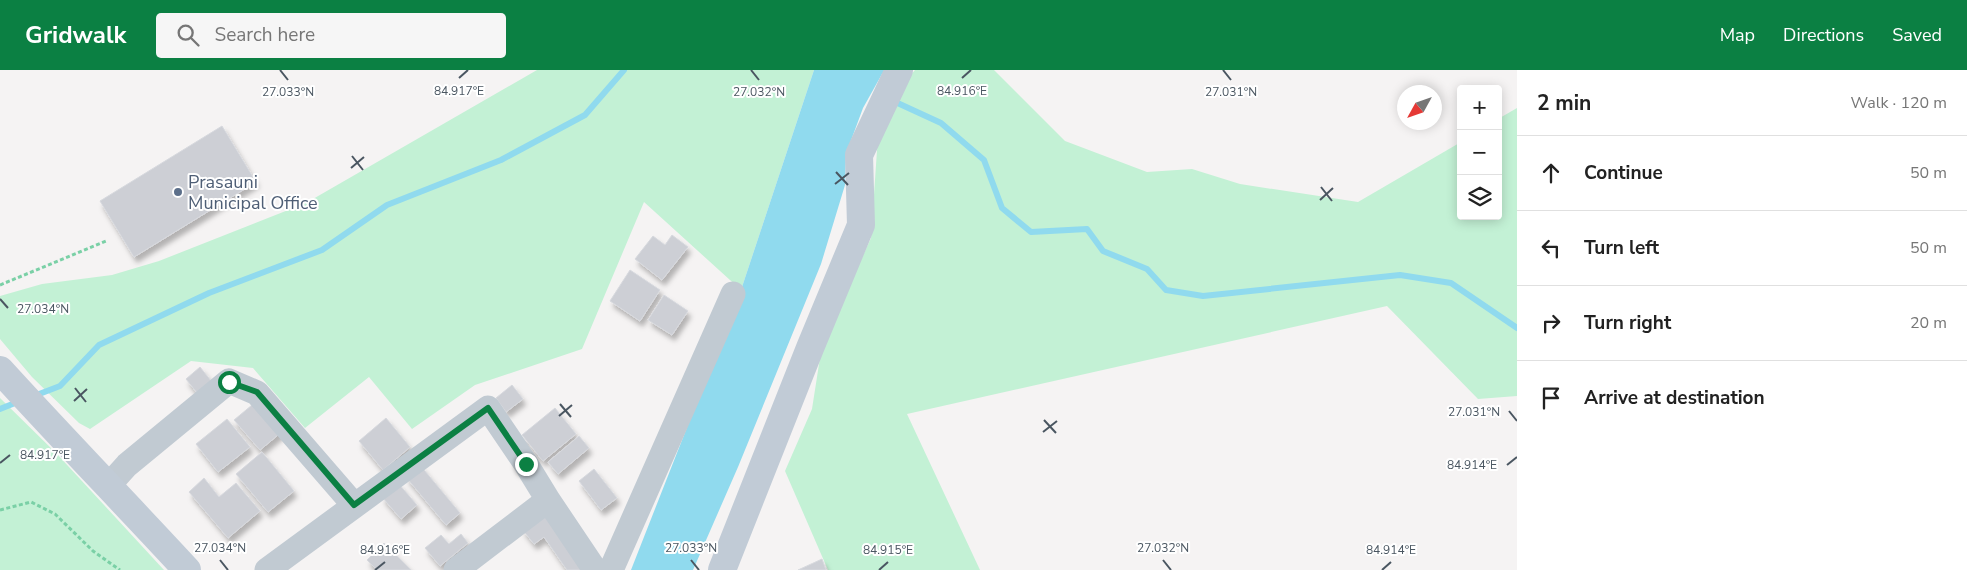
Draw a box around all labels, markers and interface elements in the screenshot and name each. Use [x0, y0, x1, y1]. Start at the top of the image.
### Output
search box [156, 13, 506, 58]
text: Gridwalk [25, 19, 126, 51]
icon: search [174, 21, 202, 49]
text: Search here [214, 22, 315, 48]
text: Map [1720, 23, 1755, 47]
text: Directions [1783, 23, 1864, 47]
text: Saved [1892, 23, 1942, 47]
text: 84.917°E [434, 83, 484, 99]
text: 84.916°E [937, 83, 987, 99]
text: 27.033°N [262, 84, 314, 100]
text: 27.032°N [733, 84, 785, 100]
text: 27.031°N [1205, 84, 1257, 100]
north arrow [1397, 85, 1442, 130]
map controls [1457, 85, 1502, 220]
button: + [1457, 85, 1502, 130]
text: 2 min [1537, 89, 1591, 117]
text: Walk · 120 m [1851, 92, 1947, 114]
button: − [1457, 130, 1502, 175]
icon: ahead [1537, 159, 1565, 187]
text: Continue [1584, 160, 1663, 186]
text: 50 m [1910, 162, 1947, 184]
place label: Prasauni Municipal Office [188, 170, 318, 215]
button: layers [1457, 175, 1502, 220]
marker: Prasauni Municipal Office [172, 186, 184, 198]
icon: left [1537, 234, 1565, 262]
text: Turn left [1584, 235, 1659, 261]
text: 50 m [1910, 237, 1947, 259]
text: 27.034°N [17, 301, 69, 317]
icon: right [1537, 309, 1565, 337]
text: Turn right [1584, 310, 1671, 336]
text: 20 m [1910, 312, 1947, 334]
route start [218, 371, 241, 394]
icon: arrive [1537, 384, 1565, 412]
text: Arrive at destination [1584, 385, 1765, 411]
text: 27.031°N [1448, 404, 1500, 420]
text: 84.917°E [20, 447, 70, 463]
route end [515, 453, 538, 476]
text: 84.914°E [1447, 457, 1497, 473]
text: 27.034°N [194, 540, 246, 556]
text: 27.033°N [665, 540, 717, 556]
text: 27.032°N [1137, 540, 1189, 556]
text: 84.916°E [360, 542, 410, 558]
text: 84.915°E [863, 542, 913, 558]
text: 84.914°E [1366, 542, 1416, 558]

